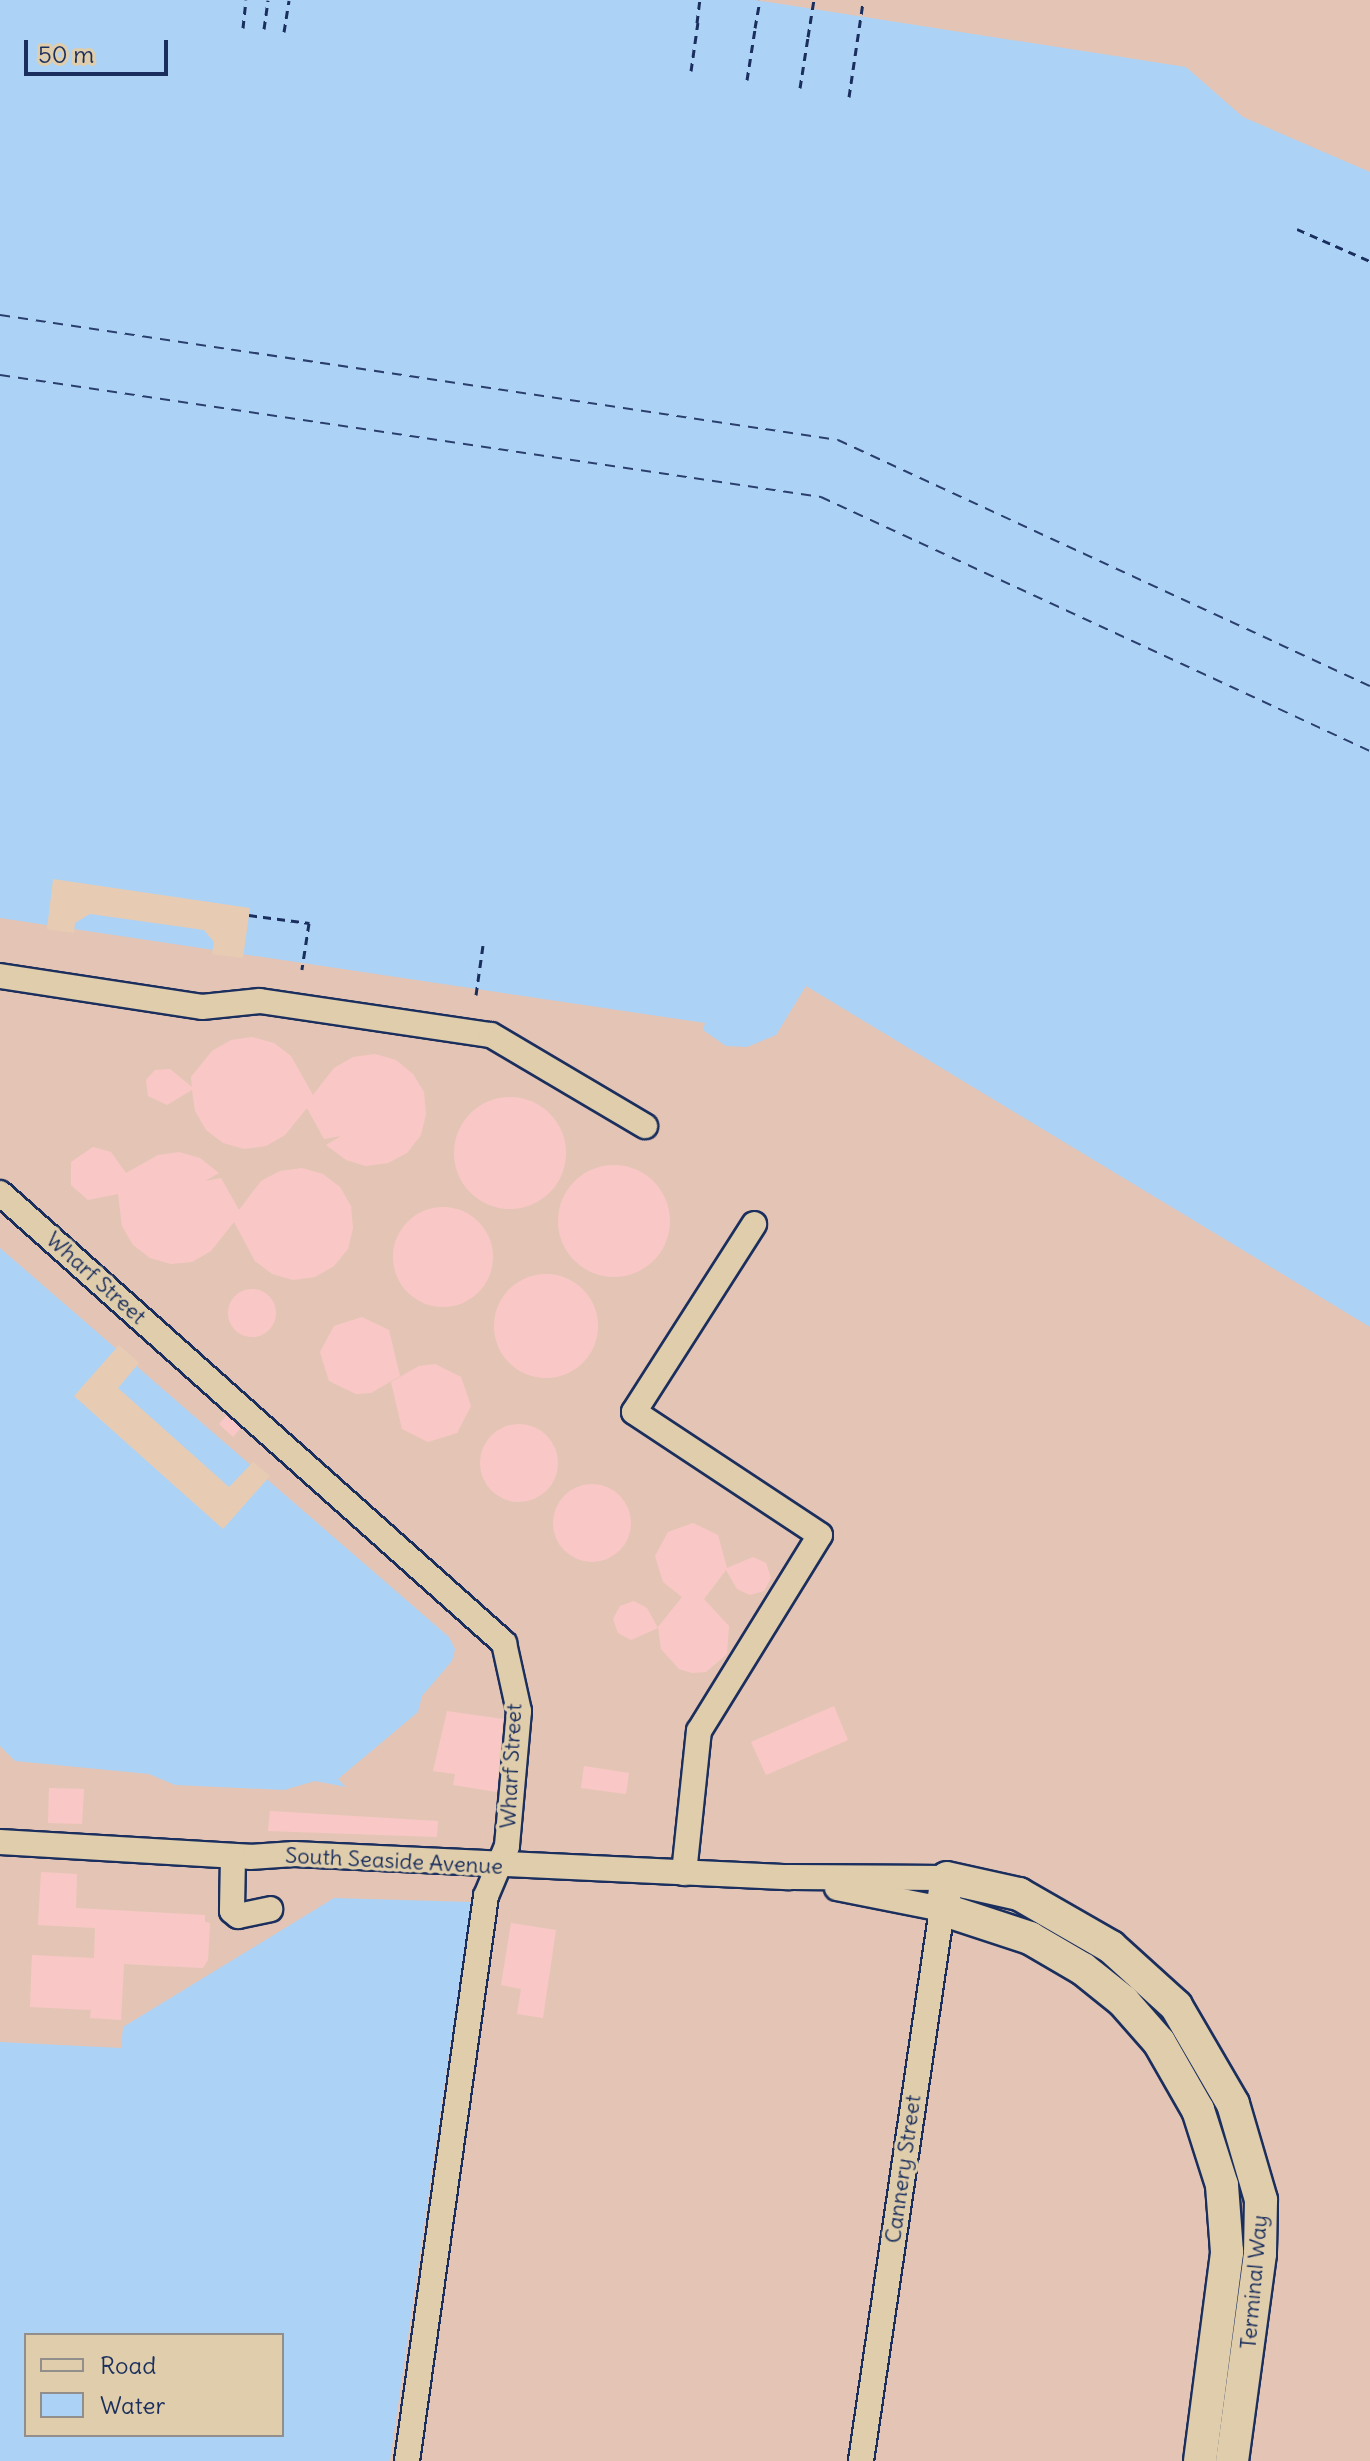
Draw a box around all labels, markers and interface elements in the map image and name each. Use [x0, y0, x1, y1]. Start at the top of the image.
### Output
scale bar [28, 24, 172, 74]
text: 50 m [38, 39, 94, 69]
street label: Wharf Street [41, 1226, 151, 1330]
street label: Wharf Street [495, 1703, 527, 1829]
street label: South Seaside Avenue [284, 1842, 504, 1880]
street label: Cannery Street [880, 2093, 926, 2245]
street label: Terminal Way [1235, 2214, 1273, 2350]
legend [24, 2333, 284, 2437]
text: Road [100, 2350, 156, 2380]
text: Water [100, 2390, 165, 2420]

